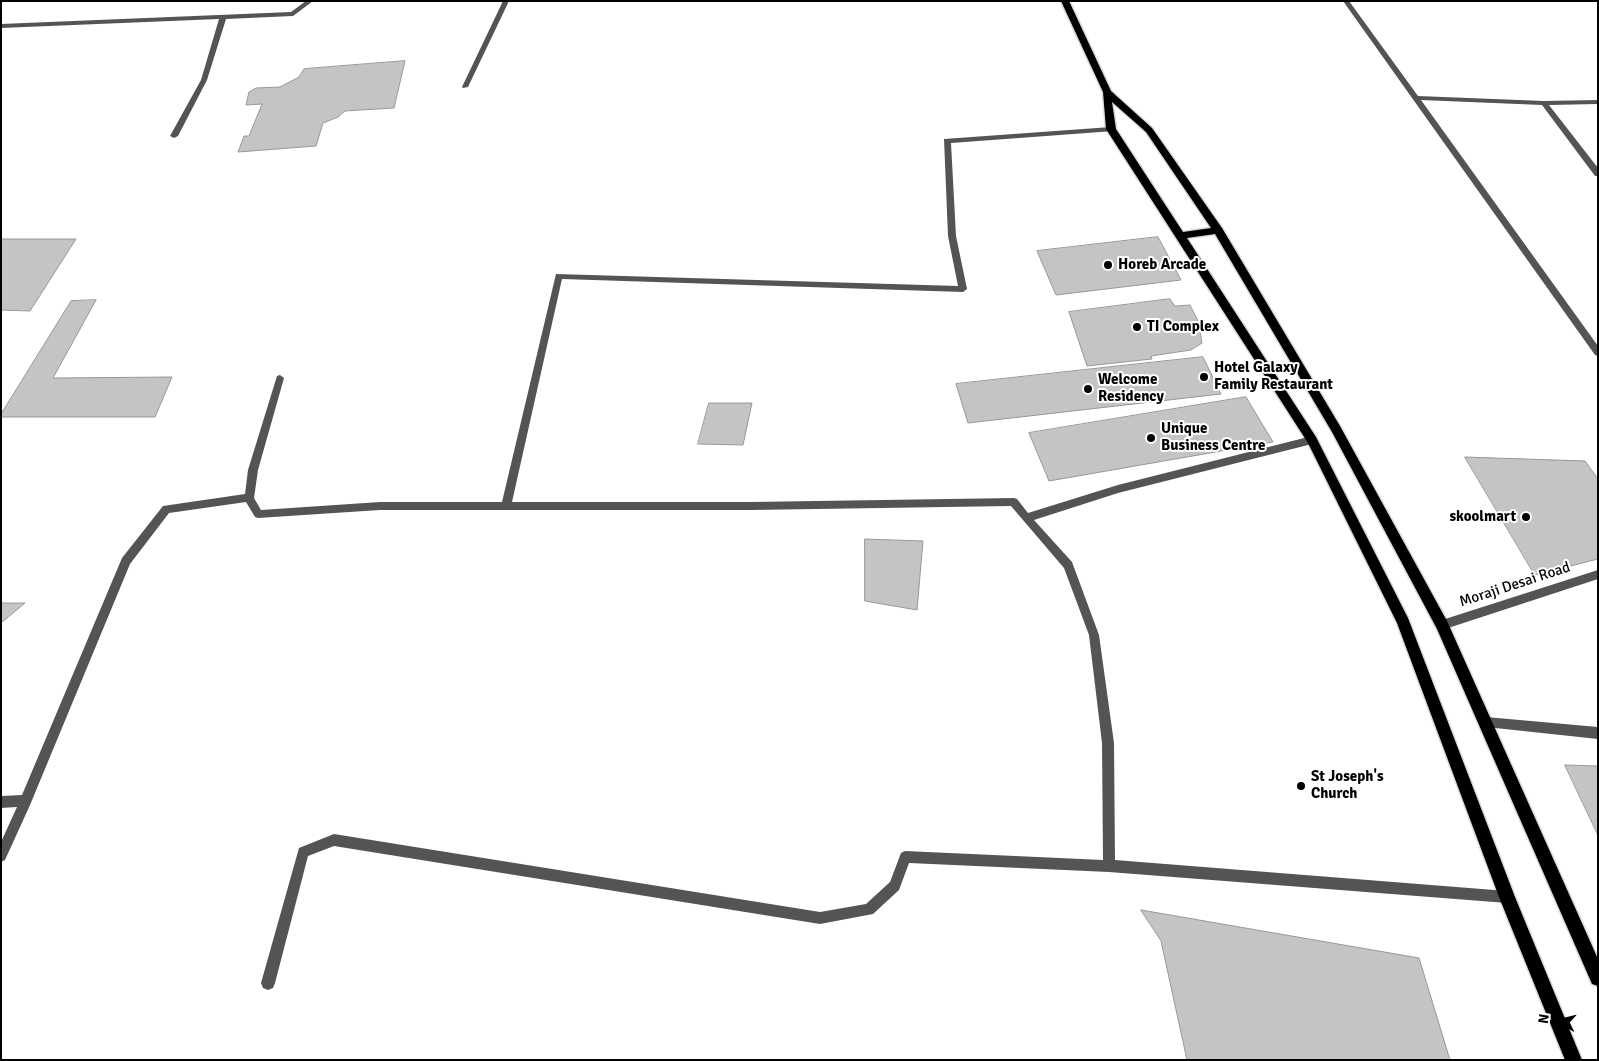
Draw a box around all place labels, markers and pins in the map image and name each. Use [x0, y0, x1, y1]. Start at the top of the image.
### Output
place label: Horeb Arcade [1118, 256, 1206, 274]
marker: Horeb Arcade [1102, 259, 1114, 271]
place label: TI Complex [1147, 318, 1219, 336]
marker: TI Complex [1131, 321, 1143, 333]
place label: Hotel Galaxy Family Restaurant [1214, 359, 1333, 394]
place label: Welcome Residency [1098, 371, 1164, 406]
marker: Hotel Galaxy Family Restaurant [1198, 371, 1210, 383]
marker: Welcome Residency [1082, 383, 1094, 395]
place label: Unique Business Centre [1161, 420, 1265, 455]
marker: Unique Business Centre [1145, 432, 1157, 444]
place label: skoolmart [1449, 508, 1516, 526]
marker: skoolmart [1520, 511, 1532, 523]
place label: St Joseph's Church [1311, 768, 1384, 803]
marker: St Joseph's Church [1295, 780, 1307, 792]

